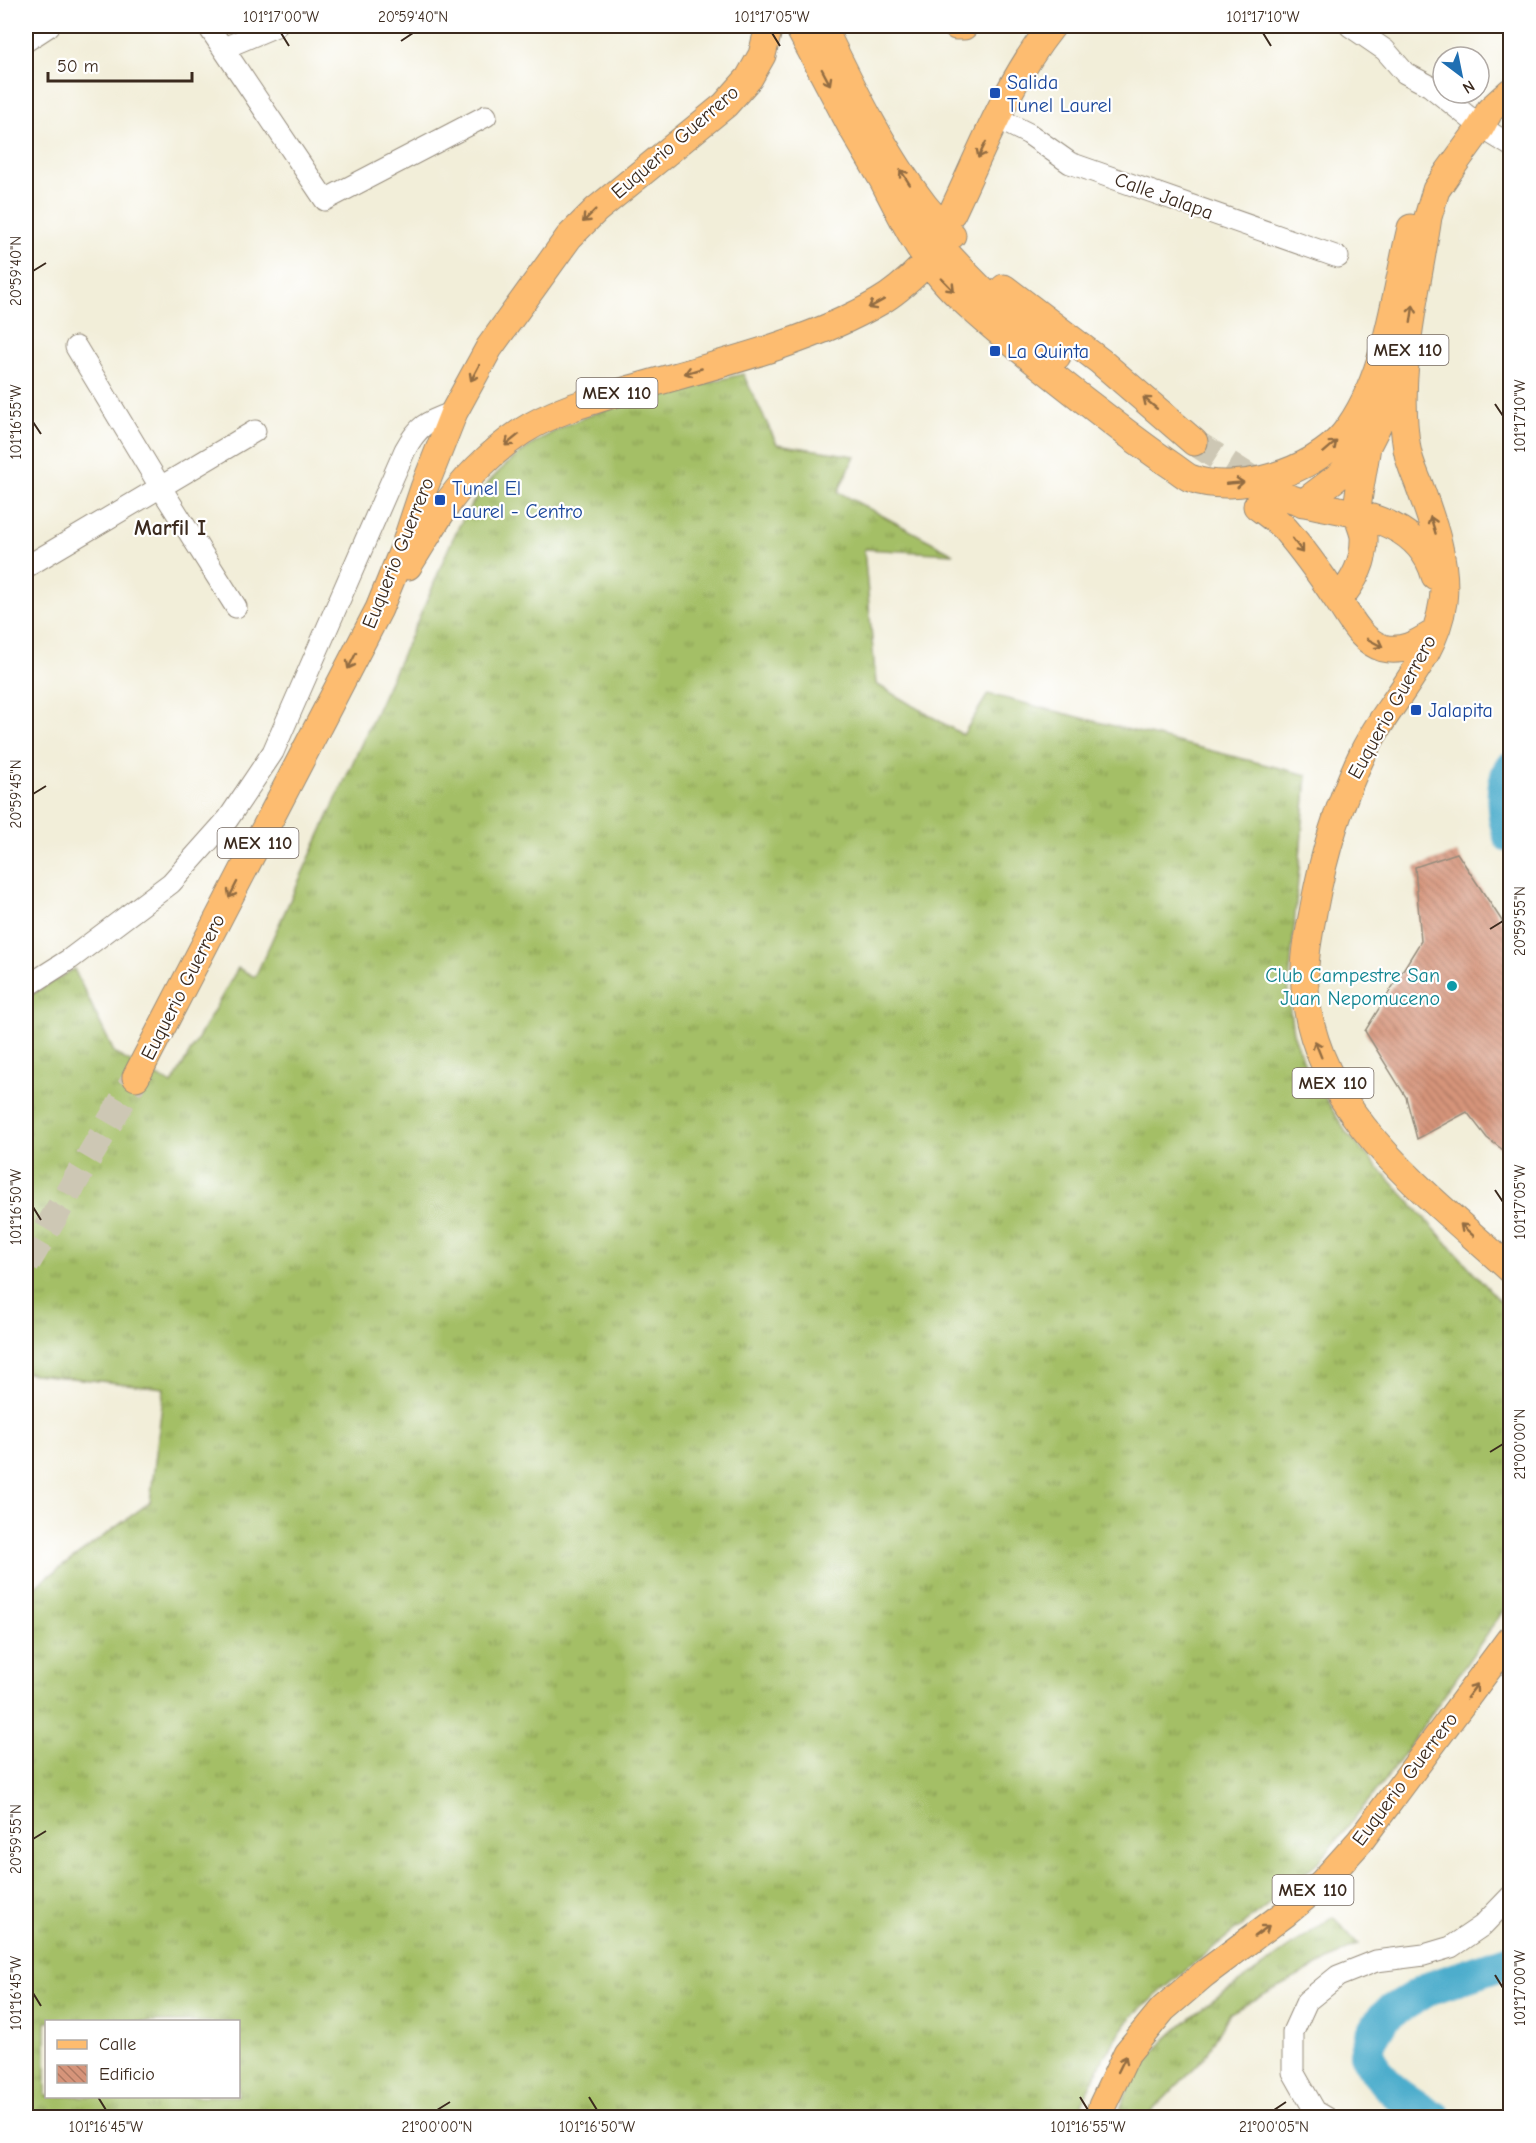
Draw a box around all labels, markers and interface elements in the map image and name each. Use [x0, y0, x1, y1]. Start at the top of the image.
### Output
text: 101°17'00"W [243, 8, 319, 26]
text: 20°59'40"N [378, 8, 448, 26]
text: 101°17'05"W [734, 8, 810, 26]
text: 101°17'10"W [1227, 8, 1299, 26]
scale bar [48, 45, 192, 83]
north arrow [1431, 45, 1491, 105]
text: 50 m [57, 56, 99, 77]
one-way arrow [821, 68, 832, 86]
place label: Salida Tunel Laurel [1007, 71, 1112, 117]
text: N [1459, 76, 1478, 97]
street label: Euquerio Guerrero [607, 81, 743, 203]
marker: Salida Tunel Laurel [988, 86, 1002, 100]
one-way arrow [976, 140, 988, 158]
one-way arrow [899, 168, 912, 185]
street label: Calle Jalapa [1112, 168, 1216, 224]
one-way arrow [582, 209, 597, 224]
text: 20°59'40"N [7, 236, 25, 306]
one-way arrow [941, 277, 955, 292]
one-way arrow [867, 299, 885, 310]
one-way arrow [1407, 305, 1418, 325]
road number: MEX 110 [1368, 335, 1448, 365]
place label: La Quinta [1007, 340, 1089, 363]
marker: La Quinta [988, 344, 1002, 358]
one-way arrow [469, 364, 480, 382]
one-way arrow [684, 366, 703, 377]
road number: MEX 110 [576, 378, 658, 408]
text: 101°17'10"W [1511, 380, 1529, 452]
text: 101°16'55"W [7, 384, 25, 460]
one-way arrow [1143, 396, 1158, 410]
one-way arrow [504, 433, 520, 446]
one-way arrow [1322, 440, 1337, 454]
street label: Euquerio Guerrero [357, 474, 439, 632]
place label: Tunel El Laurel - Centro [452, 477, 583, 523]
one-way arrow [1224, 477, 1244, 488]
marker: Tunel El Laurel - Centro [433, 493, 447, 507]
district label: Marfil I [134, 515, 206, 541]
one-way arrow [1427, 516, 1438, 535]
one-way arrow [1292, 538, 1304, 554]
street label: Euquerio Guerrero [1343, 631, 1441, 783]
one-way arrow [1366, 637, 1383, 649]
one-way arrow [346, 652, 358, 670]
place label: Jalapita [1428, 699, 1493, 722]
marker: Jalapita [1409, 703, 1423, 717]
text: 20°59'45"N [7, 759, 25, 829]
road number: MEX 110 [218, 828, 298, 858]
one-way arrow [227, 880, 239, 898]
text: 20°59'55"N [1511, 886, 1529, 956]
street label: Euquerio Guerrero [136, 910, 230, 1064]
place label: Club Campestre San Juan Nepomuceno [1265, 964, 1440, 1010]
marker: Club Campestre San Juan Nepomuceno [1445, 979, 1459, 993]
one-way arrow [1312, 1041, 1323, 1059]
road number: MEX 110 [1292, 1068, 1374, 1098]
text: 101°17'05"W [1511, 1164, 1529, 1240]
text: 101°16'50"W [7, 1169, 25, 1245]
one-way arrow [1460, 1223, 1475, 1237]
text: 21°00'00"N [1511, 1409, 1529, 1479]
one-way arrow [1466, 1683, 1478, 1699]
street label: Euquerio Guerrero [1347, 1708, 1463, 1850]
text: 20°59'55"N [7, 1804, 25, 1874]
road number: MEX 110 [1272, 1875, 1354, 1905]
one-way arrow [1254, 1925, 1270, 1938]
text: 101°17'00"W [1511, 1950, 1529, 2026]
text: 101°16'45"W [7, 1956, 25, 2030]
legend [45, 2020, 240, 2098]
text: Calle [99, 2034, 136, 2055]
one-way arrow [1117, 2056, 1128, 2074]
text: Edificio [99, 2064, 155, 2085]
text: 101°16'45"W [69, 2118, 143, 2136]
text: 21°00'00"N [402, 2118, 472, 2136]
text: 101°16'50"W [559, 2118, 635, 2136]
text: 101°16'55"W [1050, 2118, 1126, 2136]
text: 21°00'05"N [1239, 2118, 1309, 2136]

